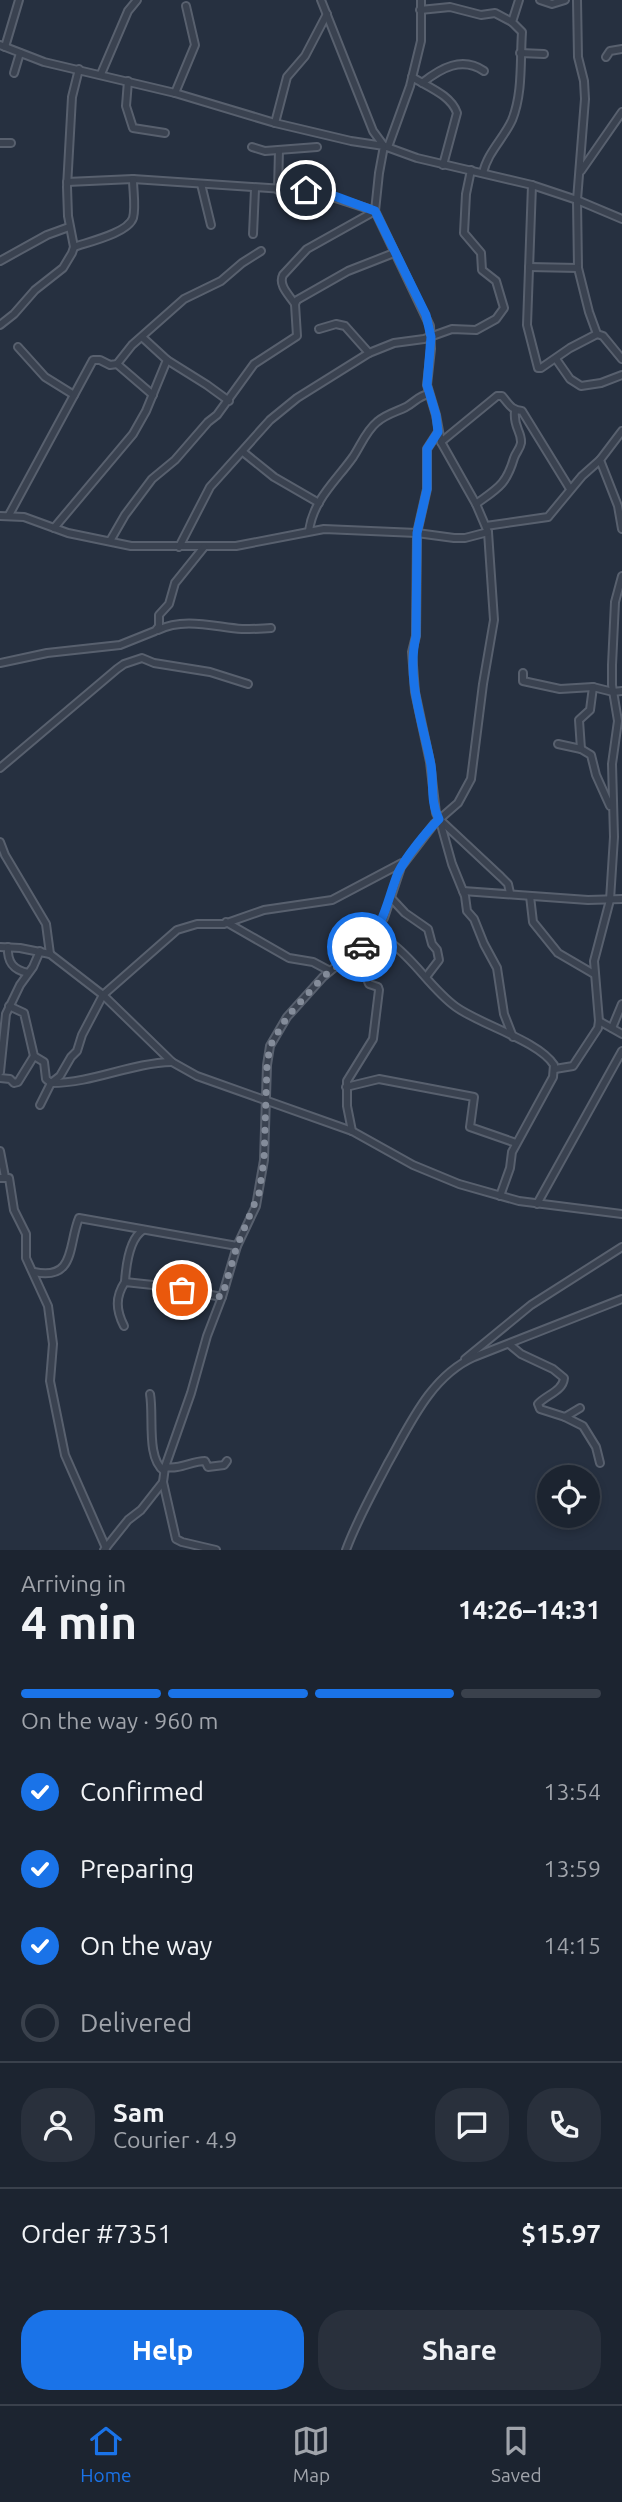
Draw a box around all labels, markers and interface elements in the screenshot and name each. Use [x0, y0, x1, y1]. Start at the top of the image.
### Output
pin [276, 160, 336, 220]
icon: home [287, 171, 325, 209]
courier [327, 912, 397, 982]
icon: car [343, 928, 381, 966]
pin [152, 1260, 212, 1320]
icon: bag [163, 1271, 201, 1309]
map controls [537, 1465, 600, 1528]
button: locate [537, 1465, 600, 1528]
text: Arriving in [21, 1571, 126, 1596]
text: 14:26–14:31 [458, 1595, 601, 1624]
text: 4 min [21, 1596, 137, 1648]
text: On the way · 960 m [21, 1708, 218, 1733]
icon: check [21, 1773, 59, 1811]
text: Confirmed [80, 1777, 204, 1806]
text: 13:54 [543, 1779, 601, 1804]
icon: check [21, 1850, 59, 1888]
text: Preparing [80, 1854, 194, 1883]
text: 13:59 [543, 1856, 601, 1881]
icon: check [21, 1927, 59, 1965]
text: On the way [80, 1931, 212, 1960]
text: 14:15 [543, 1933, 601, 1958]
text: Delivered [80, 2008, 192, 2037]
button: person [21, 2088, 95, 2162]
button: chat [435, 2088, 509, 2162]
button: phone [527, 2088, 601, 2162]
text: Sam [113, 2098, 165, 2127]
text: Courier · 4.9 [113, 2127, 237, 2152]
text: Order #7351 [21, 2219, 172, 2248]
text: $15.97 [521, 2219, 601, 2248]
button: Help [21, 2310, 304, 2390]
button: Share [318, 2310, 601, 2390]
tab: Home [80, 2422, 132, 2486]
tab: Map [292, 2422, 330, 2486]
tab: Saved [491, 2422, 542, 2486]

